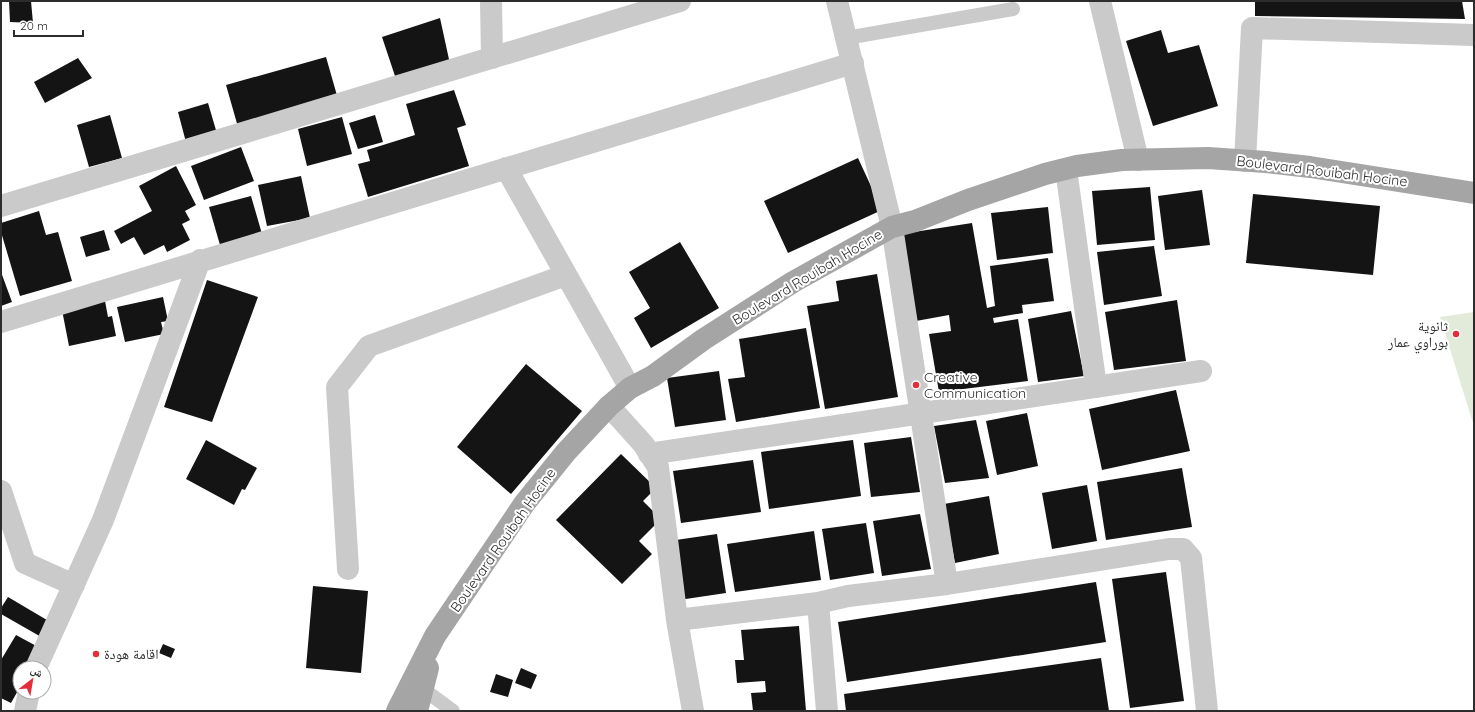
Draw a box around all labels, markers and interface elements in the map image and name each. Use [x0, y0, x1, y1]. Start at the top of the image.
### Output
scale bar [14, 12, 83, 38]
text: 20 m [20, 18, 48, 33]
street label: Boulevard Rouibah Hocine [1236, 152, 1409, 190]
street label: Boulevard Rouibah Hocine [729, 225, 885, 329]
place label: ثانوية بوراوي عمار [1387, 317, 1448, 354]
marker: ثانوية بوراوي عمار [1451, 329, 1461, 339]
place label: Creative Communication [924, 368, 1026, 402]
marker: Creative Communication [911, 380, 921, 390]
street label: Boulevard Rouibah Hocine [446, 464, 560, 616]
place label: اقامة هودة [104, 645, 158, 663]
marker: اقامة هودة [91, 649, 101, 659]
north arrow [12, 660, 52, 700]
text: ش [28, 662, 46, 681]

